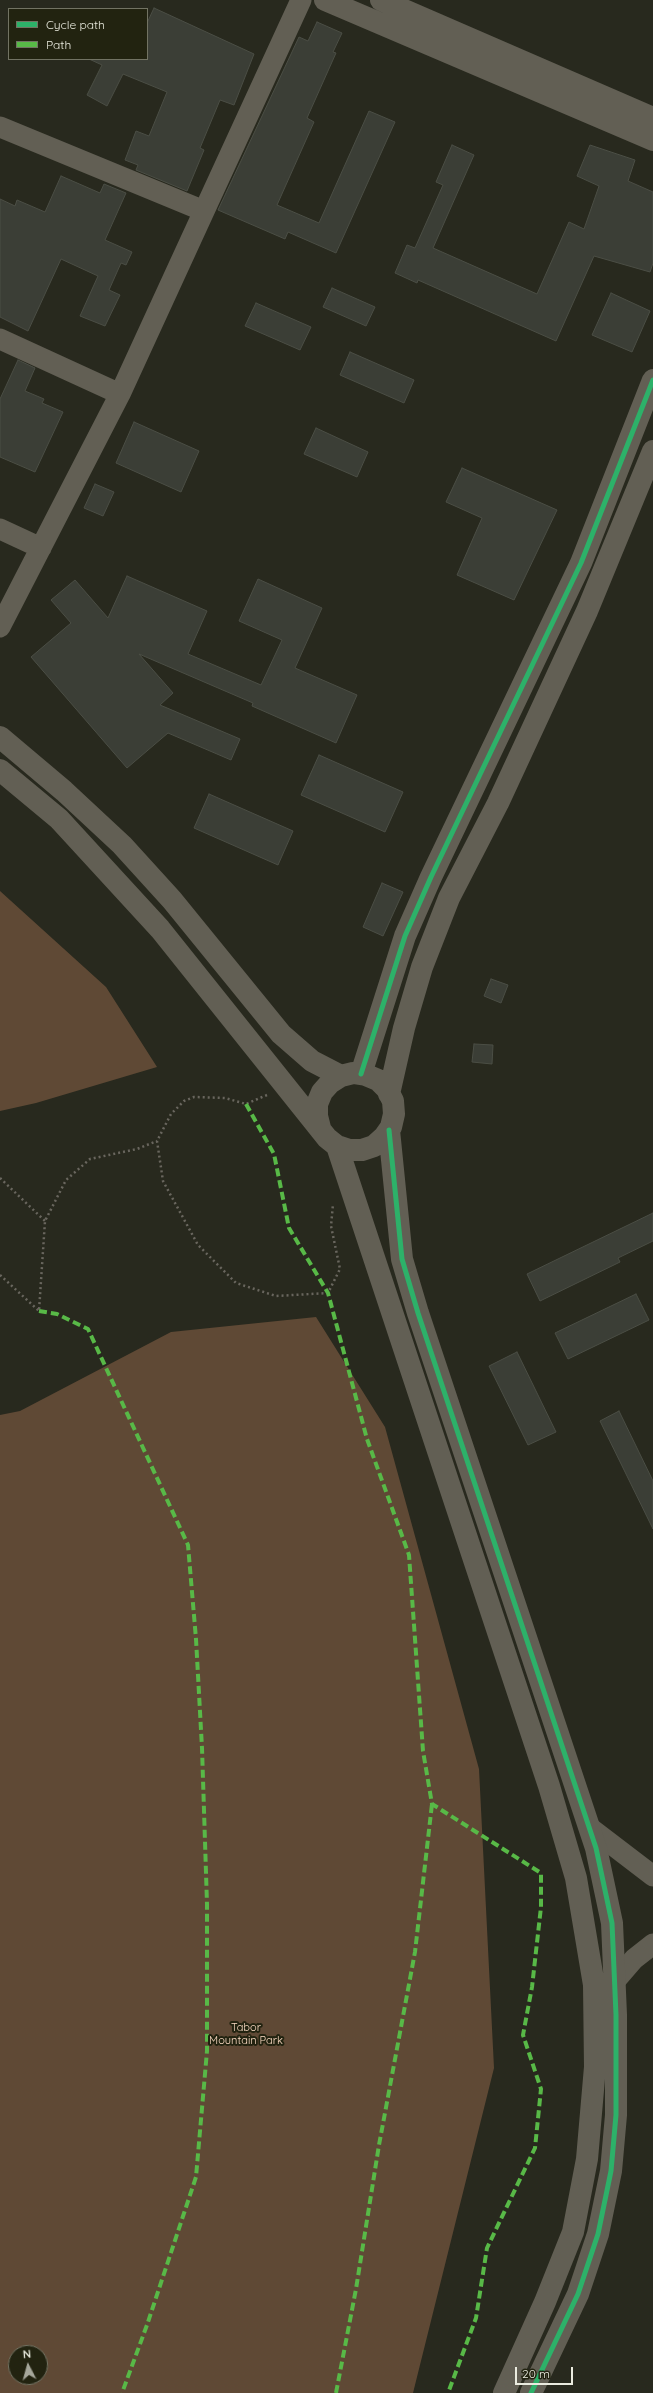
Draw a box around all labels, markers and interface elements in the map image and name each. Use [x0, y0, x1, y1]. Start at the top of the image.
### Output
legend [8, 8, 148, 60]
text: Cycle path [46, 17, 105, 32]
text: Path [46, 37, 71, 52]
park label: Tabor Mountain Park [209, 2021, 283, 2047]
north arrow [8, 2345, 48, 2385]
text: N [22, 2347, 32, 2361]
scale bar [517, 2359, 575, 2385]
text: 20 m [522, 2366, 550, 2381]

